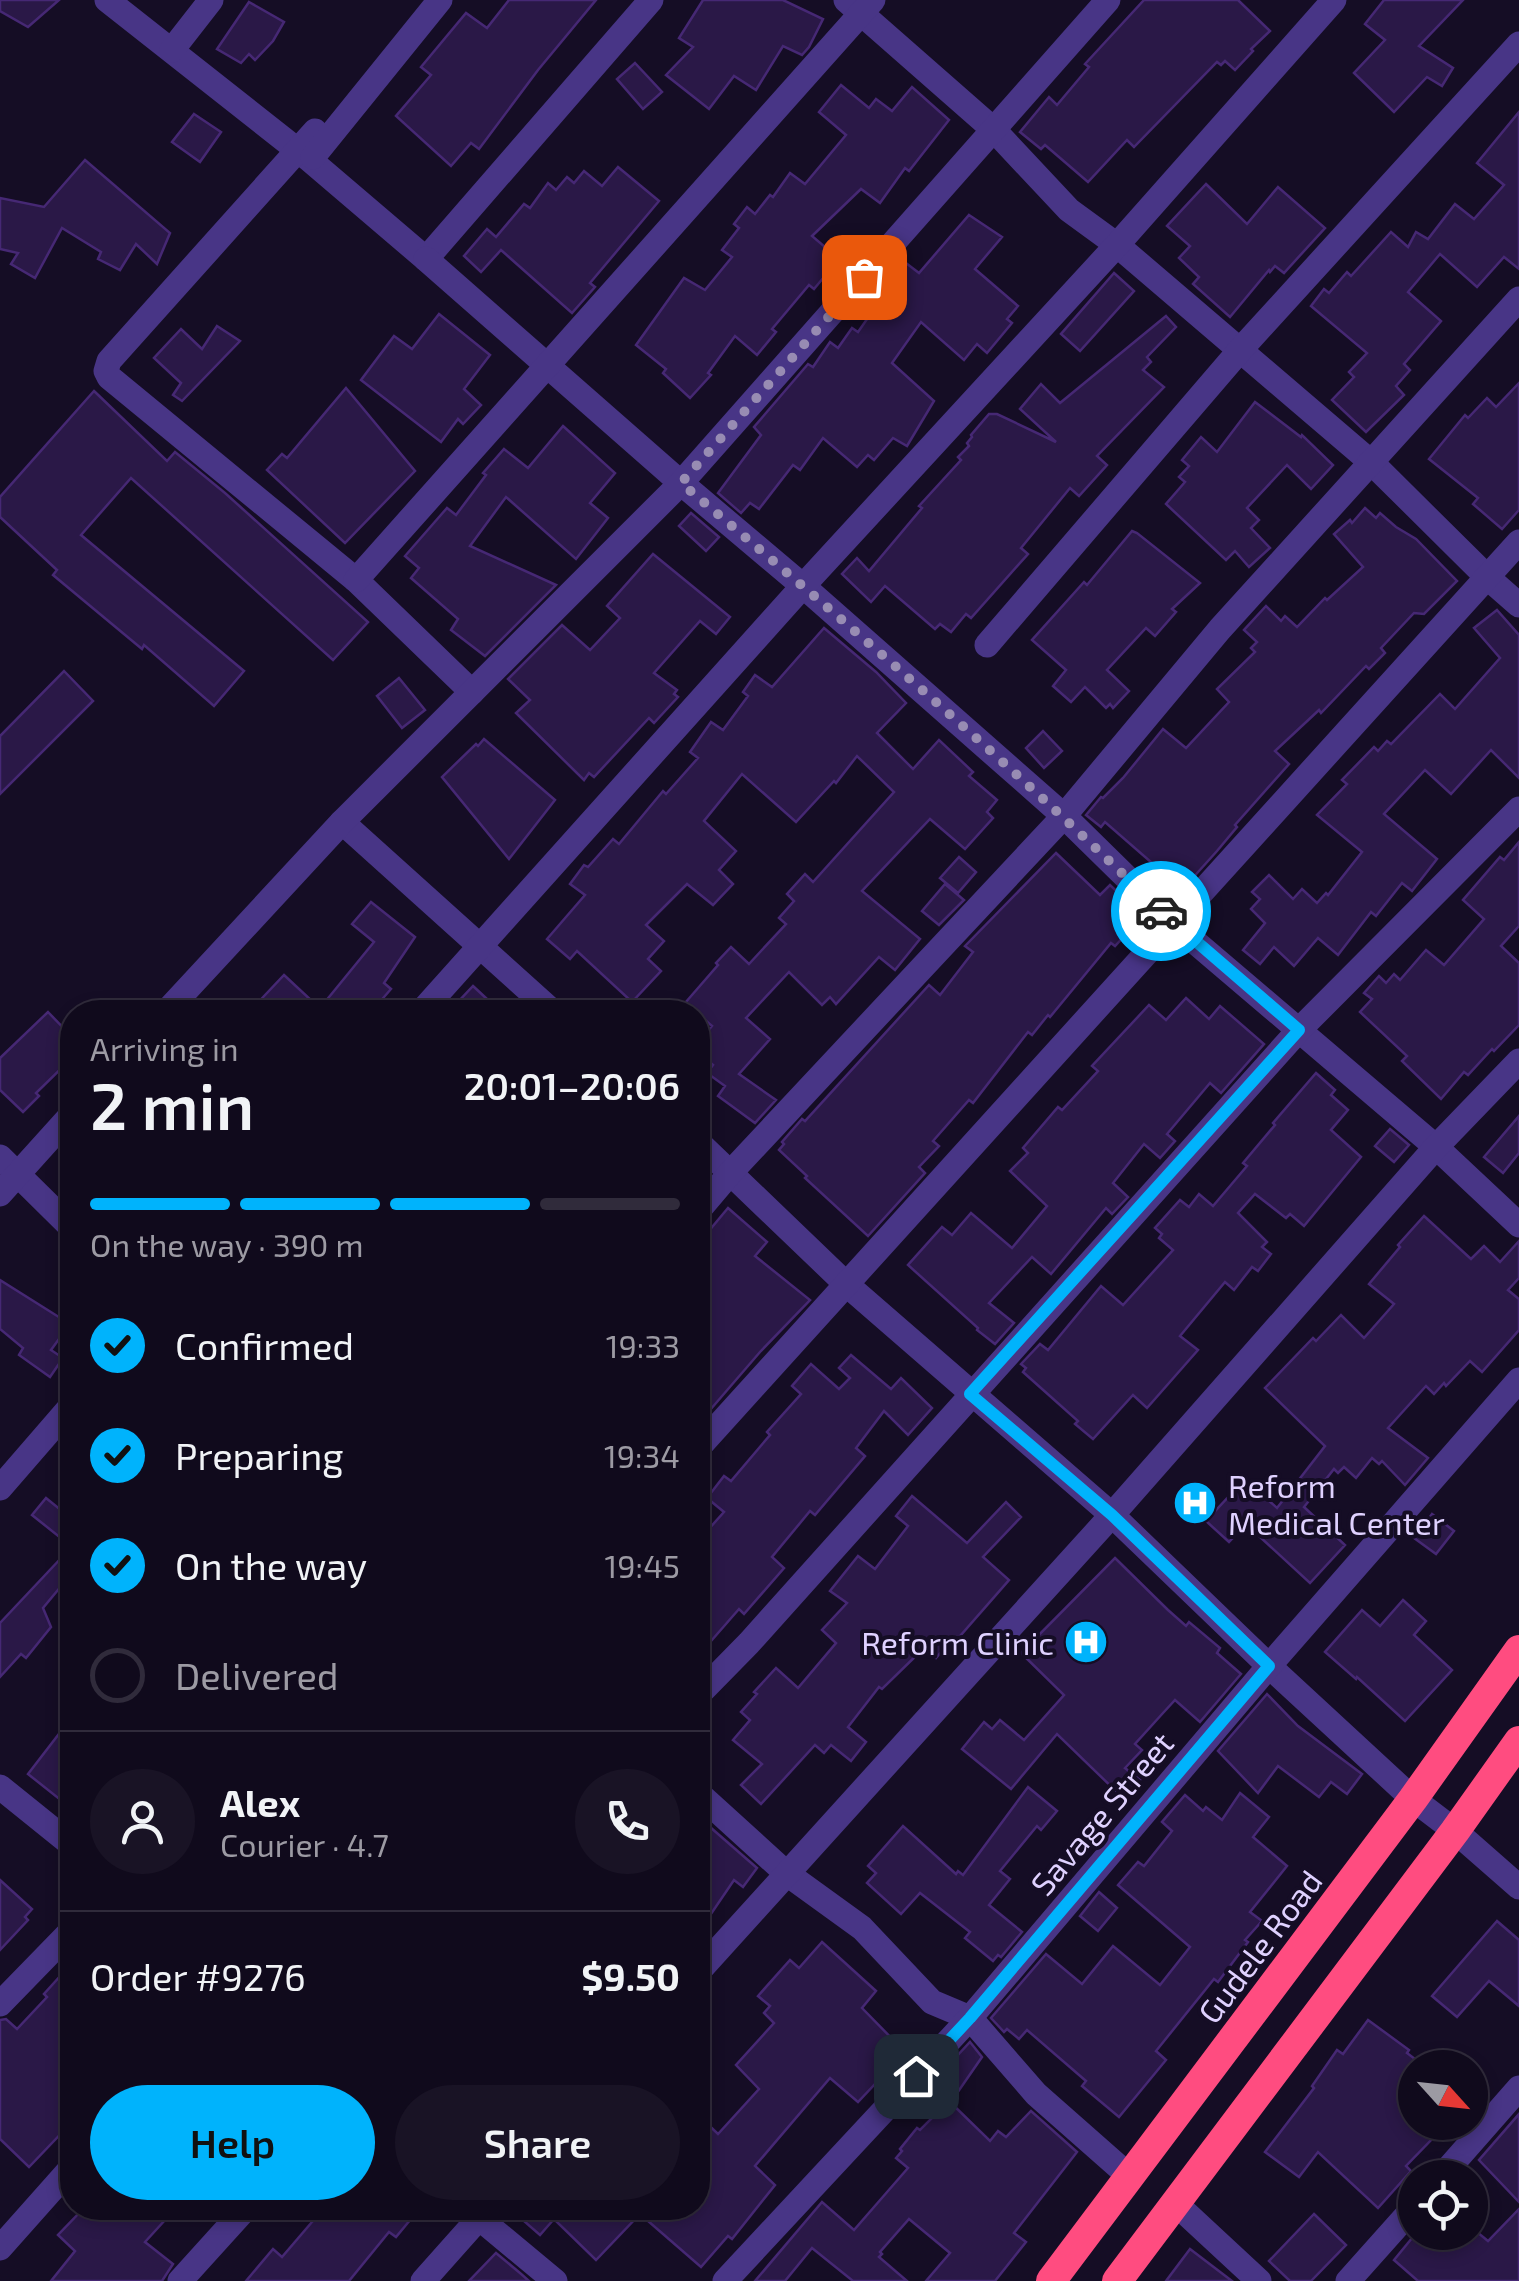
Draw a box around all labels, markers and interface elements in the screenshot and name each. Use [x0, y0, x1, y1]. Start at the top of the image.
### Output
pin [822, 235, 907, 320]
icon: bag [837, 250, 892, 305]
courier [1111, 861, 1211, 961]
icon: car [1134, 884, 1189, 939]
text: Arriving in [90, 1029, 239, 1067]
text: 20:01–20:06 [464, 1062, 680, 1108]
text: 2 min [90, 1065, 254, 1143]
text: On the way · 390 m [90, 1225, 363, 1263]
icon: check [90, 1318, 145, 1373]
text: Confirmed [175, 1322, 354, 1368]
text: 19:33 [606, 1326, 680, 1364]
icon: check [90, 1428, 145, 1483]
text: Preparing [175, 1432, 343, 1478]
text: 19:34 [604, 1436, 680, 1474]
place label: Reform Medical Center [1228, 1466, 1445, 1541]
hospital icon: Reform Medical Center [1172, 1480, 1218, 1526]
icon: check [90, 1538, 145, 1593]
text: On the way [175, 1542, 367, 1588]
text: 19:45 [605, 1546, 680, 1584]
hospital icon: Reform Clinic [1063, 1619, 1109, 1665]
place label: Reform Clinic [861, 1623, 1054, 1661]
text: Delivered [175, 1652, 339, 1698]
street label: Savage Street [1022, 1724, 1180, 1902]
button: person [90, 1769, 195, 1874]
button: phone [575, 1769, 680, 1874]
text: Alex [220, 1779, 300, 1825]
text: Courier · 4.7 [220, 1825, 389, 1863]
street label: Gudele Road [1189, 1862, 1329, 2030]
text: Order #9276 [90, 1953, 306, 1999]
text: $9.50 [581, 1953, 680, 1999]
pin [874, 2034, 959, 2119]
icon: home [889, 2049, 944, 2104]
north arrow [1398, 2050, 1488, 2140]
map controls [1398, 2050, 1488, 2250]
button: Help [90, 2085, 375, 2200]
button: Share [395, 2085, 680, 2200]
button: locate [1398, 2160, 1488, 2250]

